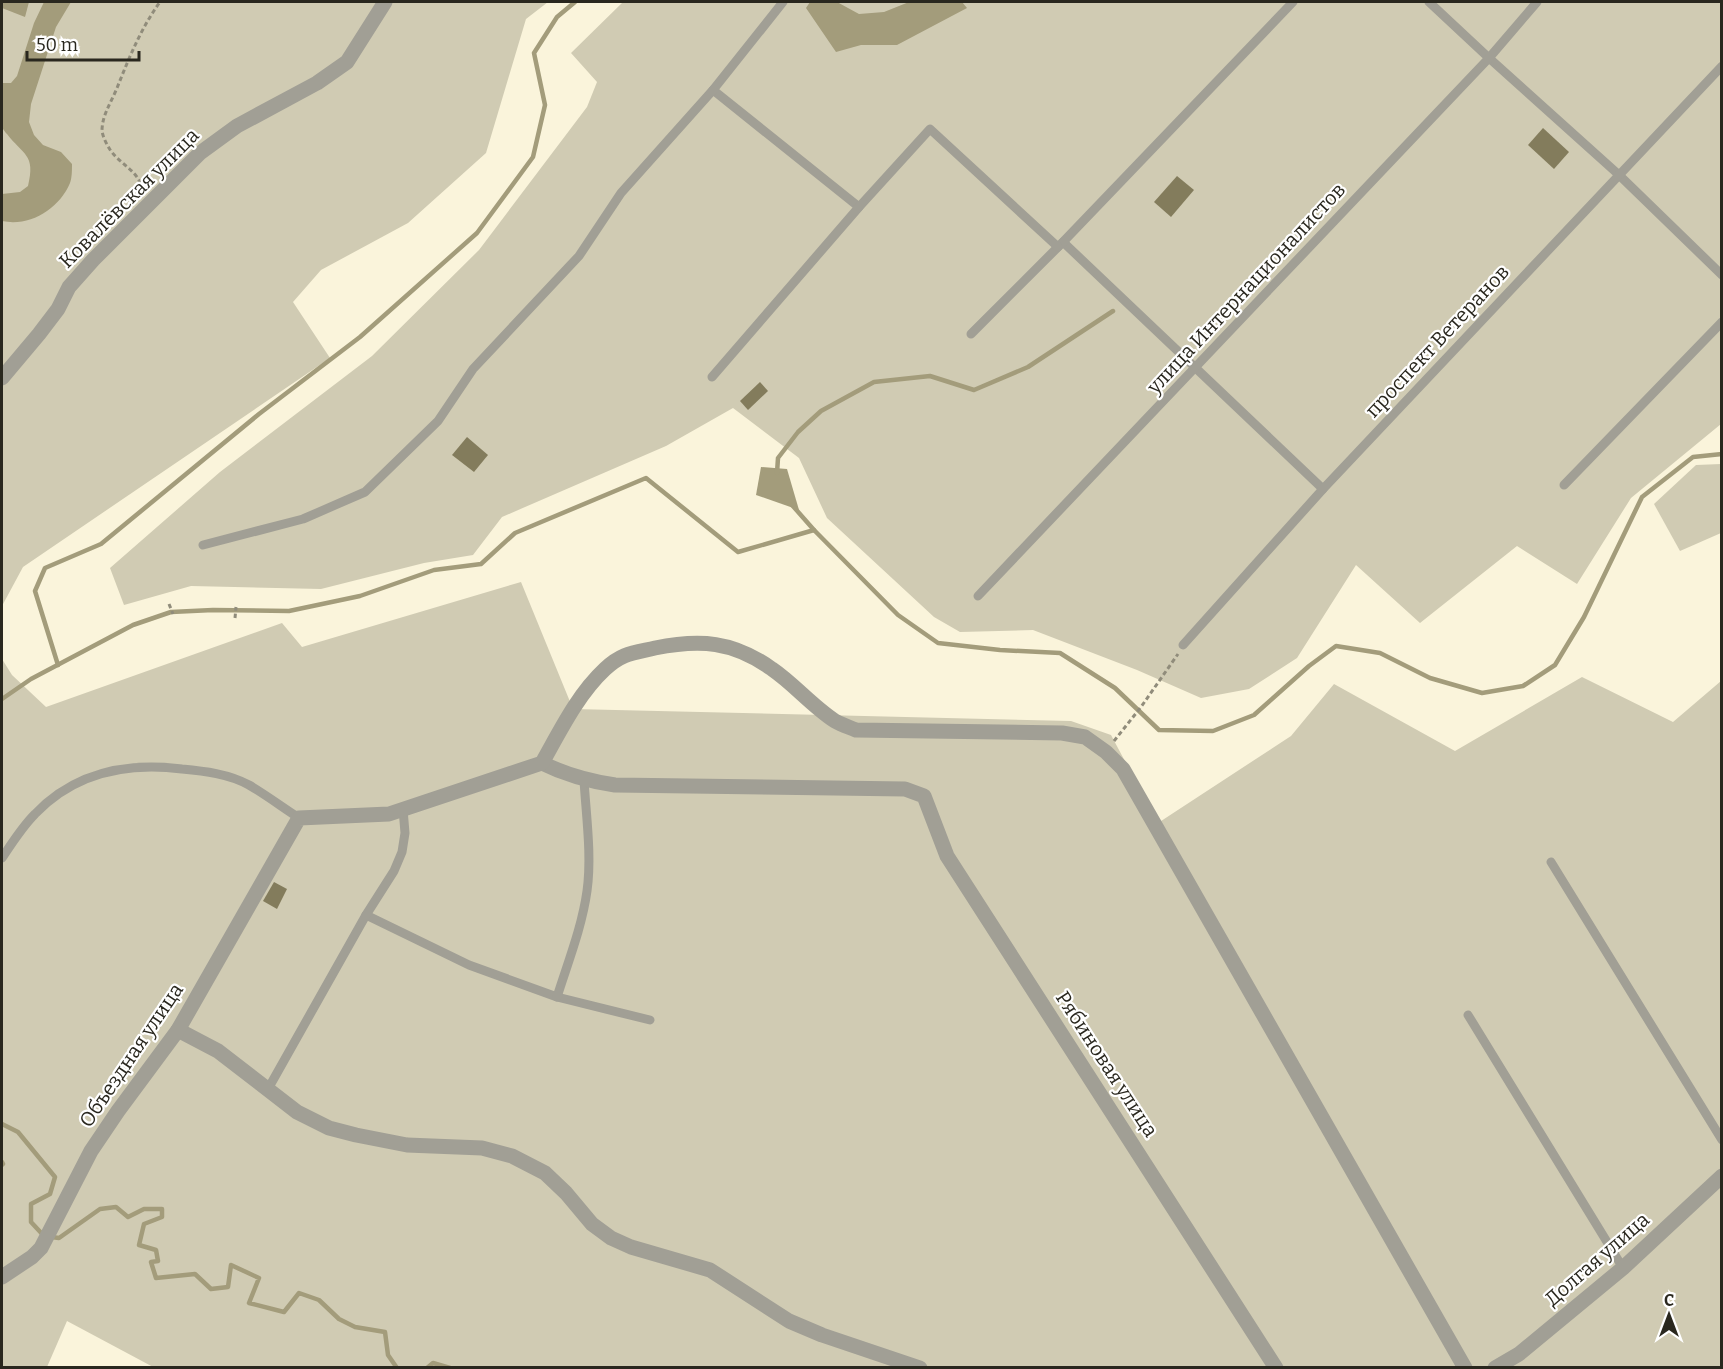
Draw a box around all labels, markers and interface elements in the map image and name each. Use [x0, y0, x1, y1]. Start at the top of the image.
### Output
scale bar [27, 24, 140, 62]
text: 50 m [36, 34, 78, 56]
street label: Ковалёвская улица [54, 123, 204, 273]
street label: улица Интернационалистов [1141, 178, 1350, 399]
street label: проспект Ветеранов [1360, 260, 1514, 422]
street label: Объездная улица [74, 978, 188, 1132]
street label: Рябиновая улица [1051, 987, 1163, 1141]
street label: Долгая улица [1540, 1207, 1654, 1311]
north arrow [1639, 1285, 1699, 1345]
text: С [1664, 1291, 1674, 1310]

